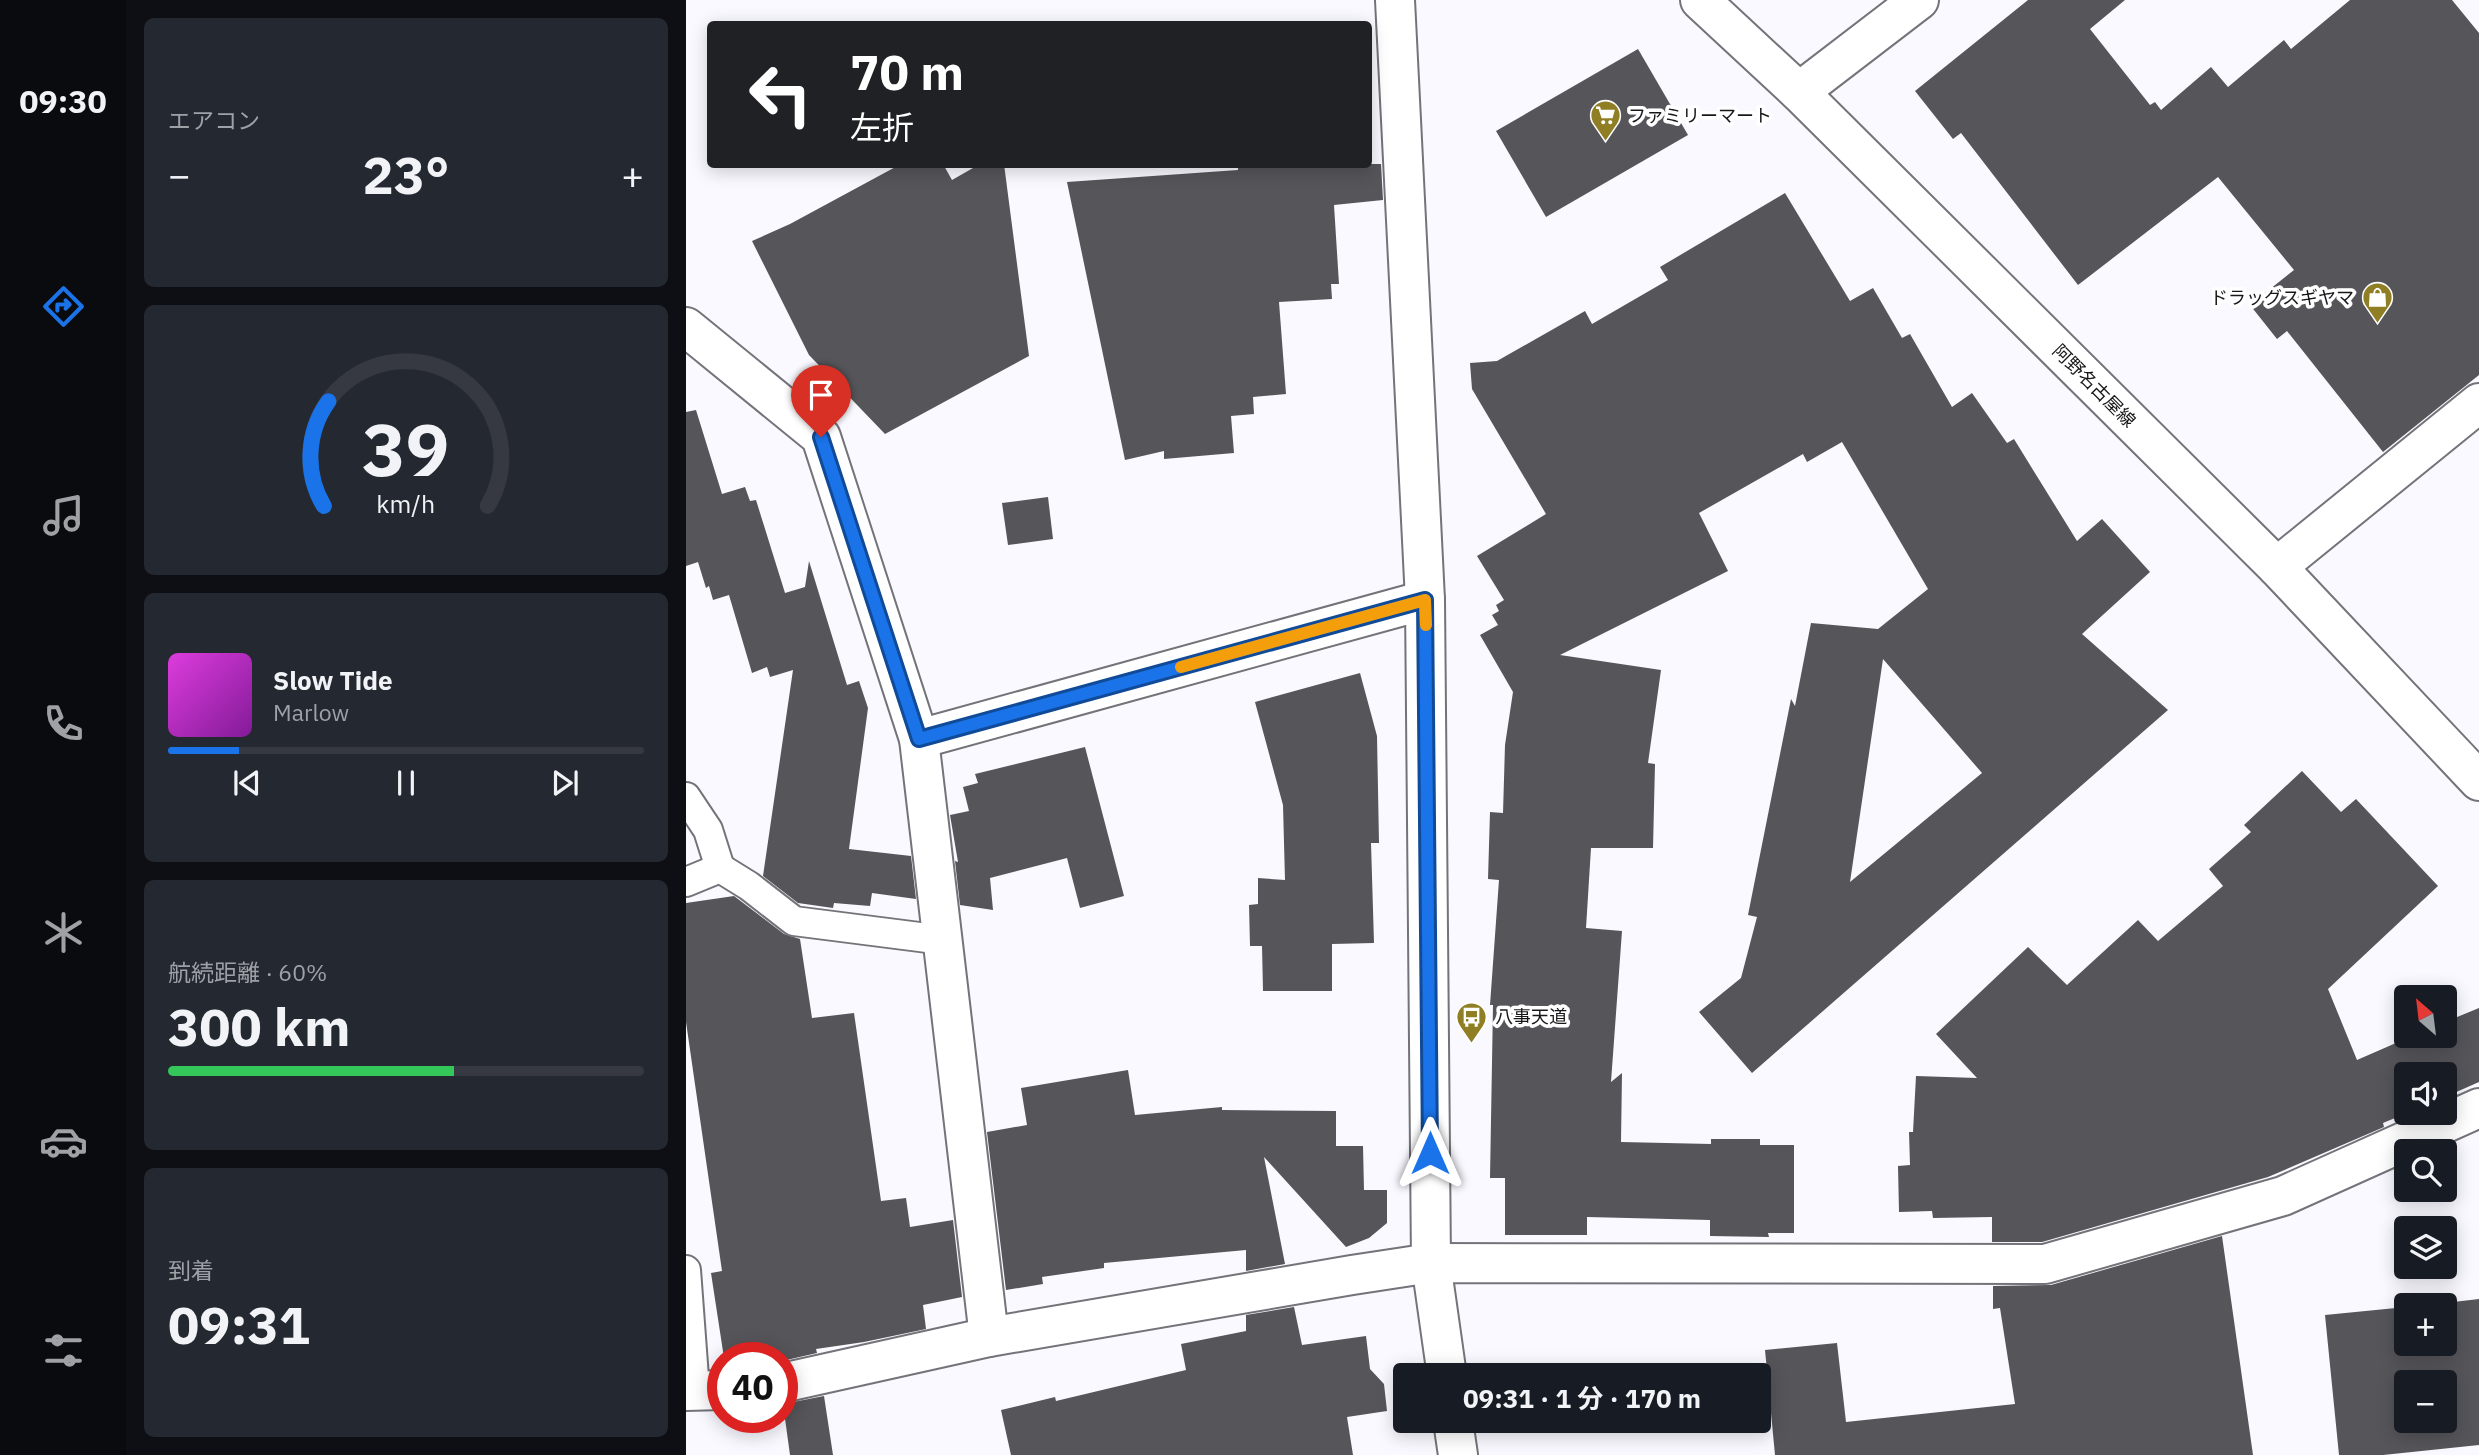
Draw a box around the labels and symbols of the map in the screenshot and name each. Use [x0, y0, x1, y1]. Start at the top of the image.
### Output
supermarket icon: ファミリーマート [1588, 99, 1622, 143]
place label: ファミリーマート [1628, 104, 1772, 127]
shop icon: ドラッグスギヤマ [2360, 281, 2394, 325]
place label: ドラッグスギヤマ [2210, 286, 2354, 309]
street label: 阿野名古屋線 [2048, 339, 2141, 432]
pin [791, 365, 851, 437]
north arrow [2394, 985, 2457, 1048]
bus stop icon: 八事天道 [1455, 1000, 1489, 1044]
place label: 八事天道 [1495, 1005, 1567, 1028]
position arrow [1393, 1116, 1467, 1190]
speed limit sign: 40 [707, 1342, 798, 1433]

